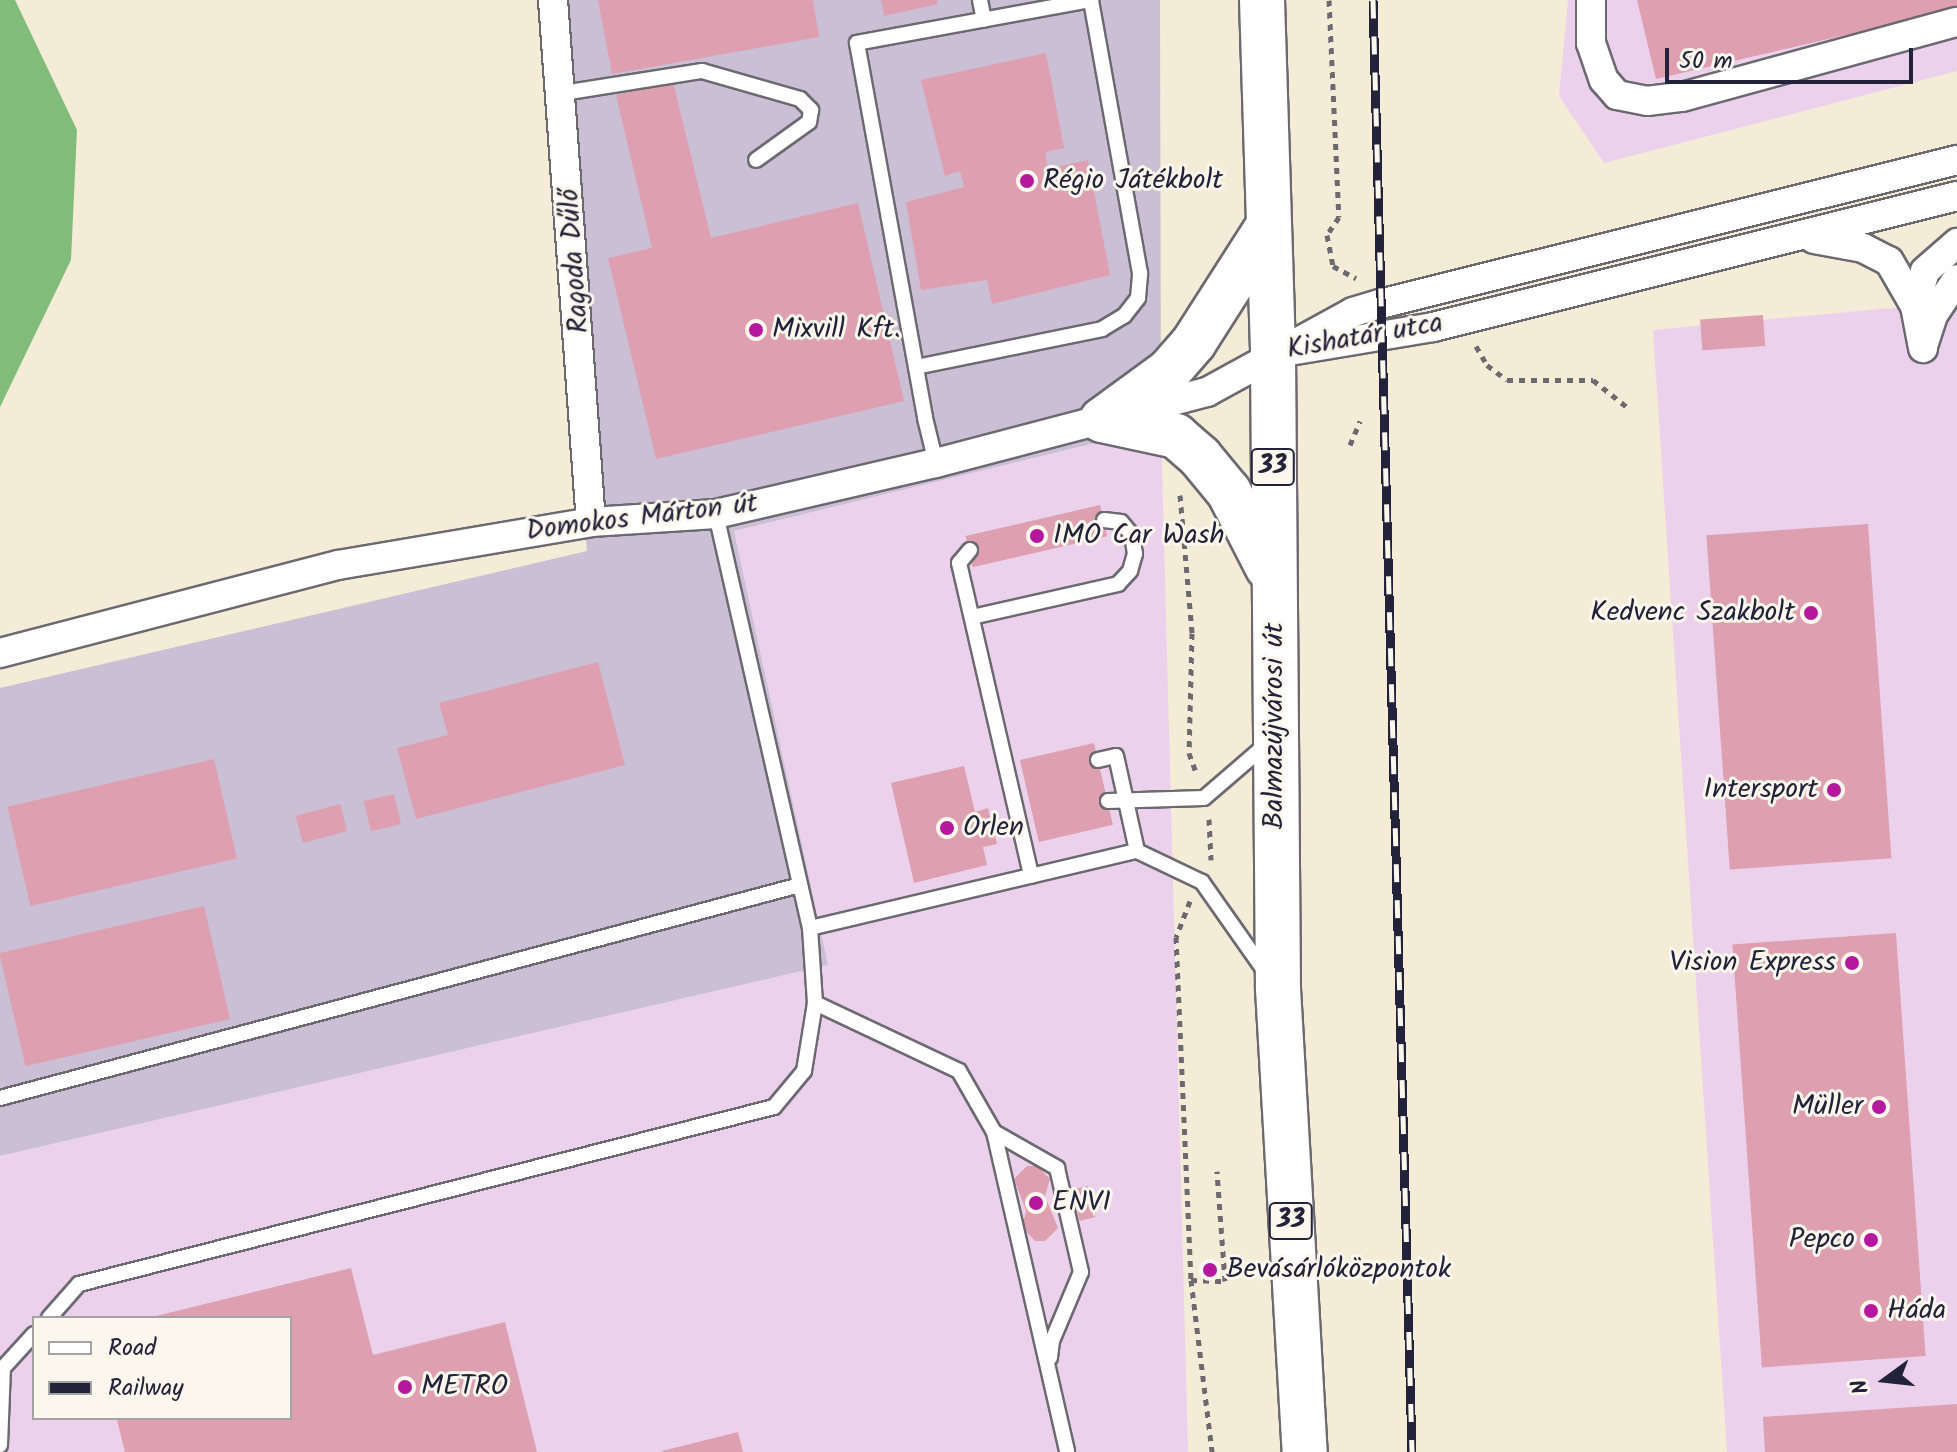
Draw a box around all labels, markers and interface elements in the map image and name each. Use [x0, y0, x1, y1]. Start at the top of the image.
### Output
scale bar [1669, 32, 1917, 82]
text: 50 m [1679, 42, 1733, 81]
place label: Régio Játékbolt [1043, 164, 1223, 198]
marker: Régio Játékbolt [1018, 172, 1036, 190]
street label: Ragoda Dűlő [553, 188, 597, 334]
street label: Kishatár utca [1284, 307, 1446, 367]
place label: Mixvill Kft. [772, 313, 901, 347]
marker: Mixvill Kft. [747, 321, 765, 339]
road number: 33 [1249, 445, 1297, 489]
street label: Domokos Márton út [524, 487, 760, 549]
place label: IMO Car Wash [1053, 519, 1225, 553]
marker: IMO Car Wash [1028, 527, 1046, 545]
place label: Kedvenc Szakbolt [1590, 596, 1795, 630]
marker: Kedvenc Szakbolt [1802, 604, 1820, 622]
street label: Balmazújvárosi út [1258, 622, 1292, 830]
place label: Intersport [1704, 773, 1818, 807]
marker: Intersport [1825, 781, 1843, 799]
place label: Orlen [963, 811, 1024, 845]
marker: Orlen [938, 819, 956, 837]
place label: Vision Express [1670, 946, 1836, 980]
marker: Vision Express [1843, 954, 1861, 972]
place label: Müller [1792, 1090, 1863, 1124]
marker: Müller [1870, 1098, 1888, 1116]
place label: ENVI [1052, 1186, 1111, 1220]
marker: ENVI [1027, 1194, 1045, 1212]
road number: 33 [1267, 1199, 1315, 1243]
place label: Pepco [1789, 1223, 1855, 1257]
marker: Pepco [1862, 1231, 1880, 1249]
place label: Bevásárlóközpontok [1226, 1253, 1451, 1287]
marker: Bevásárlóközpontok [1201, 1261, 1219, 1279]
place label: Háda [1887, 1294, 1946, 1328]
marker: Háda [1862, 1302, 1880, 1320]
legend [32, 1316, 292, 1420]
text: Road [108, 1329, 156, 1368]
north arrow [1845, 1340, 1925, 1420]
text: Railway [108, 1369, 184, 1408]
place label: METRO [421, 1370, 508, 1404]
text: N [1843, 1375, 1880, 1398]
marker: METRO [396, 1378, 414, 1396]

